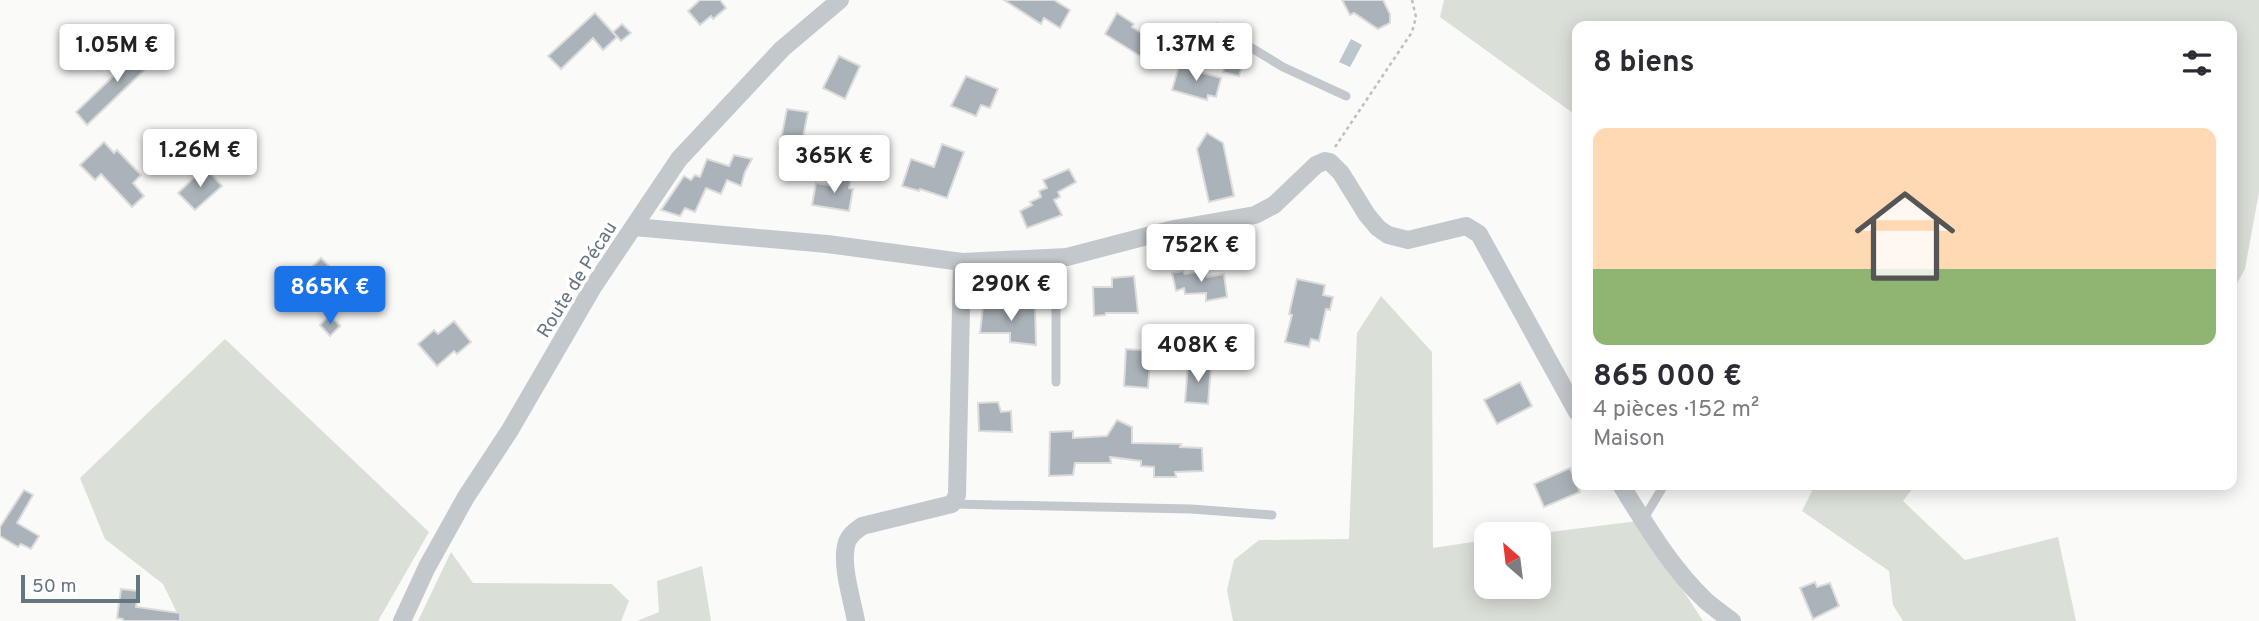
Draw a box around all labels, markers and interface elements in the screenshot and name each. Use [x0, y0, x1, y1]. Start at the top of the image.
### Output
pin: 1.05M € [52, 24, 182, 84]
pin: 1.37M € [1131, 24, 1261, 83]
text: 1.37M € [1156, 31, 1236, 60]
text: 1.05M € [75, 32, 159, 61]
icon: filters [2178, 44, 2216, 82]
text: 8 biens [1593, 45, 1695, 82]
pin: 1.26M € [135, 130, 265, 189]
pin: 365K € [777, 136, 891, 195]
text: 1.26M € [159, 137, 241, 166]
text: 365K € [795, 143, 873, 172]
icon: home [1842, 173, 1968, 299]
street label: Route de Pécau [532, 217, 623, 343]
pin: 752K € [1144, 224, 1258, 284]
text: 752K € [1162, 232, 1240, 261]
pin: 290K € [954, 264, 1068, 323]
pin: 865K € [273, 266, 387, 326]
text: 290K € [971, 271, 1051, 300]
text: 865K € [290, 274, 370, 303]
pin: 408K € [1141, 324, 1255, 384]
text: 408K € [1158, 332, 1238, 361]
text: 865 000 € [1593, 359, 1742, 396]
text: 4 pièces · 152 m² [1593, 396, 1759, 425]
text: Maison [1593, 425, 1665, 454]
north arrow [1474, 522, 1550, 598]
map controls [1474, 522, 1551, 599]
scale bar [21, 572, 140, 604]
text: 50 m [32, 575, 77, 599]

